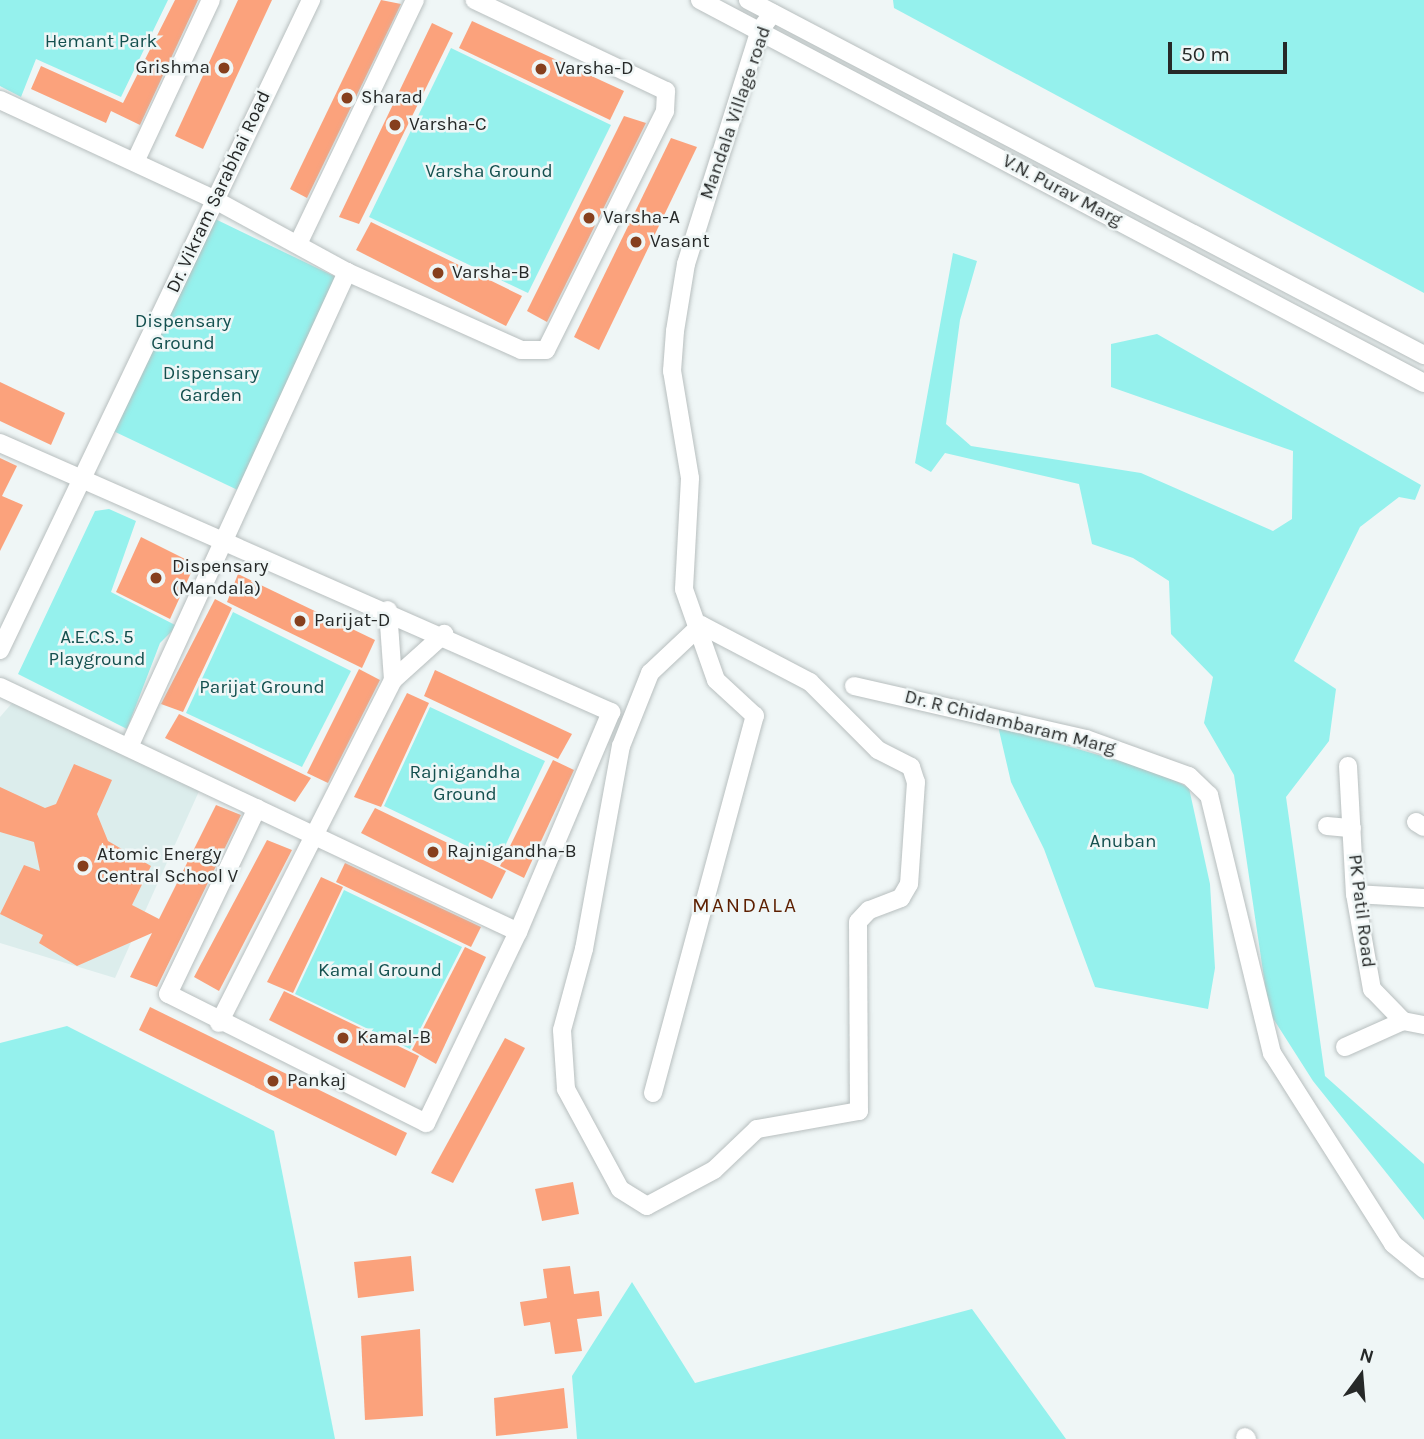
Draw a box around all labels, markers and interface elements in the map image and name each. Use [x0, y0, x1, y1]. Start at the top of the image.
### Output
street label: Mandala Village road [696, 24, 776, 202]
scale bar [1172, 28, 1291, 72]
park label: Hemant Park [45, 31, 157, 53]
text: 50 m [1181, 42, 1230, 66]
place label: Grishma [136, 57, 210, 79]
place label: Varsha-D [555, 58, 633, 80]
marker: Grishma [216, 60, 232, 76]
marker: Varsha-D [533, 61, 549, 77]
street label: Dr. Vikram Sarabhai Road [162, 87, 276, 297]
place label: Sharad [361, 87, 423, 109]
marker: Sharad [339, 90, 355, 106]
place label: Varsha-C [409, 114, 487, 136]
marker: Varsha-C [387, 117, 403, 133]
street label: V.N. Purav Marg [998, 150, 1126, 232]
park label: Varsha Ground [425, 161, 553, 183]
place label: Varsha-A [603, 207, 680, 229]
marker: Varsha-A [581, 210, 597, 226]
place label: Vasant [650, 231, 710, 253]
marker: Vasant [628, 234, 644, 250]
place label: Varsha-B [452, 262, 530, 284]
marker: Varsha-B [430, 265, 446, 281]
park label: Dispensary Ground [135, 311, 231, 355]
park label: Dispensary Garden [163, 363, 259, 407]
place label: Dispensary (Mandala) [172, 556, 269, 600]
marker: Dispensary (Mandala) [146, 568, 166, 588]
place label: Parijat-D [314, 610, 390, 632]
marker: Parijat-D [292, 613, 308, 629]
park label: A.E.C.S. 5 Playground [48, 627, 146, 671]
park label: Parijat Ground [199, 677, 325, 699]
street label: Dr. R Chidambaram Marg [902, 686, 1118, 760]
park label: Rajnigandha Ground [409, 762, 521, 806]
park label: Anuban [1089, 831, 1157, 853]
place label: Rajnigandha-B [447, 841, 576, 863]
place label: Atomic Energy Central School V [97, 844, 238, 888]
marker: Rajnigandha-B [425, 844, 441, 860]
street label: PK Patil Road [1343, 853, 1379, 969]
marker: Atomic Energy Central School V [75, 858, 91, 874]
district label: MANDALA [693, 892, 797, 918]
park label: Kamal Ground [318, 960, 442, 982]
place label: Kamal-B [357, 1027, 431, 1049]
marker: Kamal-B [335, 1030, 351, 1046]
place label: Pankaj [287, 1070, 347, 1092]
marker: Pankaj [265, 1073, 281, 1089]
north arrow [1326, 1341, 1396, 1411]
text: N [1357, 1343, 1376, 1368]

